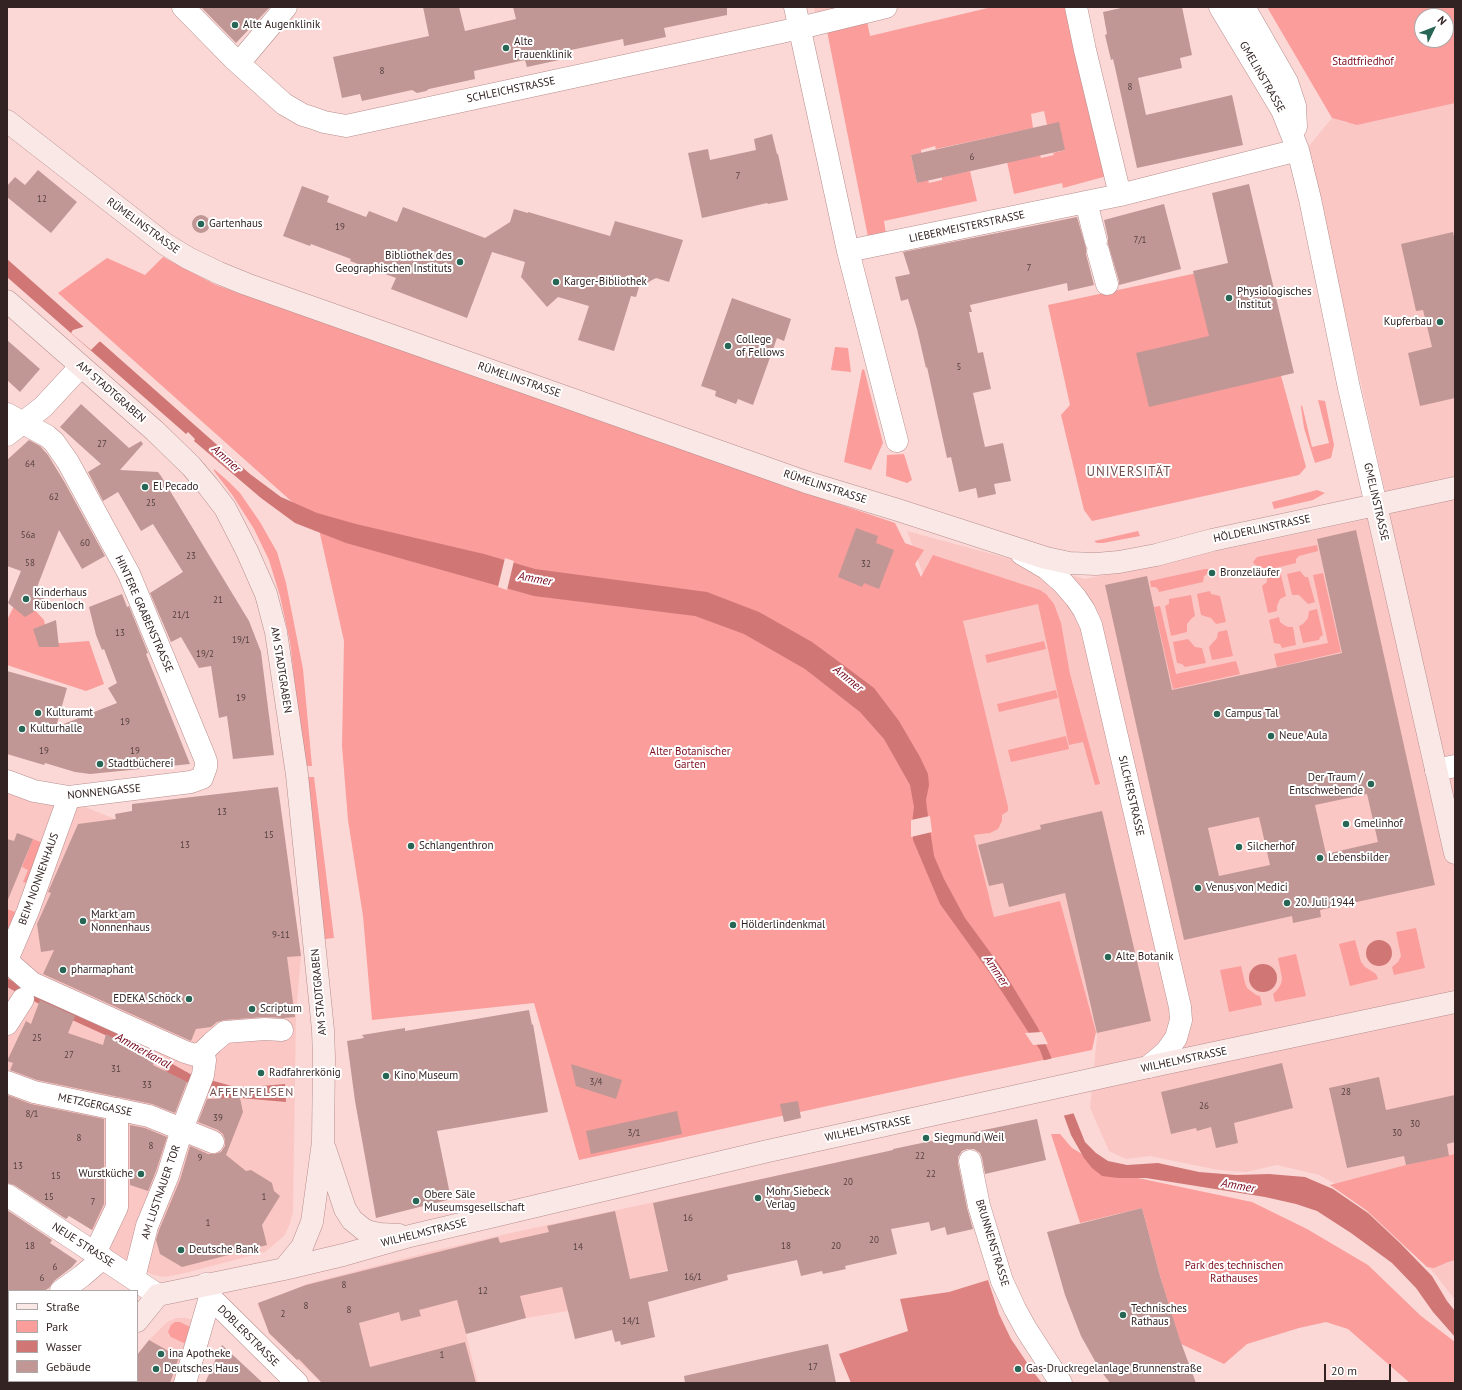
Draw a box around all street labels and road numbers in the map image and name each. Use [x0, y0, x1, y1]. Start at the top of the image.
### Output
street label: GMELINSTRASSE [1236, 39, 1288, 115]
street label: SCHLEICHSTRASSE [466, 74, 556, 106]
street label: RÜMELINSTRASSE [104, 195, 182, 257]
street label: LIEBERMEISTERSTRASSE [908, 208, 1026, 246]
street label: AM STADTGRABEN [74, 358, 148, 426]
street label: RÜMELINSTRASSE [476, 360, 562, 400]
street label: GMELINSTRASSE [1361, 462, 1391, 542]
street label: RÜMELINSTRASSE [782, 467, 868, 507]
street label: HÖLDERLINSTRASSE [1212, 512, 1312, 546]
street label: HINTERE GRABENSTRASSE [112, 553, 176, 675]
street label: AM STADTGRABEN [268, 626, 294, 714]
street label: SILCHERSTRASSE [1115, 754, 1147, 838]
street label: NONNENGASSE [67, 782, 141, 802]
street label: BEIM NONNENHAUS [16, 831, 62, 927]
street label: AM STADTGRABEN [309, 948, 329, 1036]
street label: WILHELMSTRASSE [1140, 1044, 1228, 1076]
street label: METZGERGASSE [57, 1091, 133, 1119]
street label: WILHELMSTRASSE [824, 1113, 912, 1145]
street label: AM LUSTNAUER TOR [139, 1143, 183, 1241]
street label: BRUNNENSTRASSE [972, 1198, 1012, 1288]
street label: WILHELMSTRASSE [380, 1216, 468, 1250]
street label: NEUE STRASSE [49, 1220, 117, 1270]
street label: DOBLERSTRASSE [215, 1303, 281, 1369]

